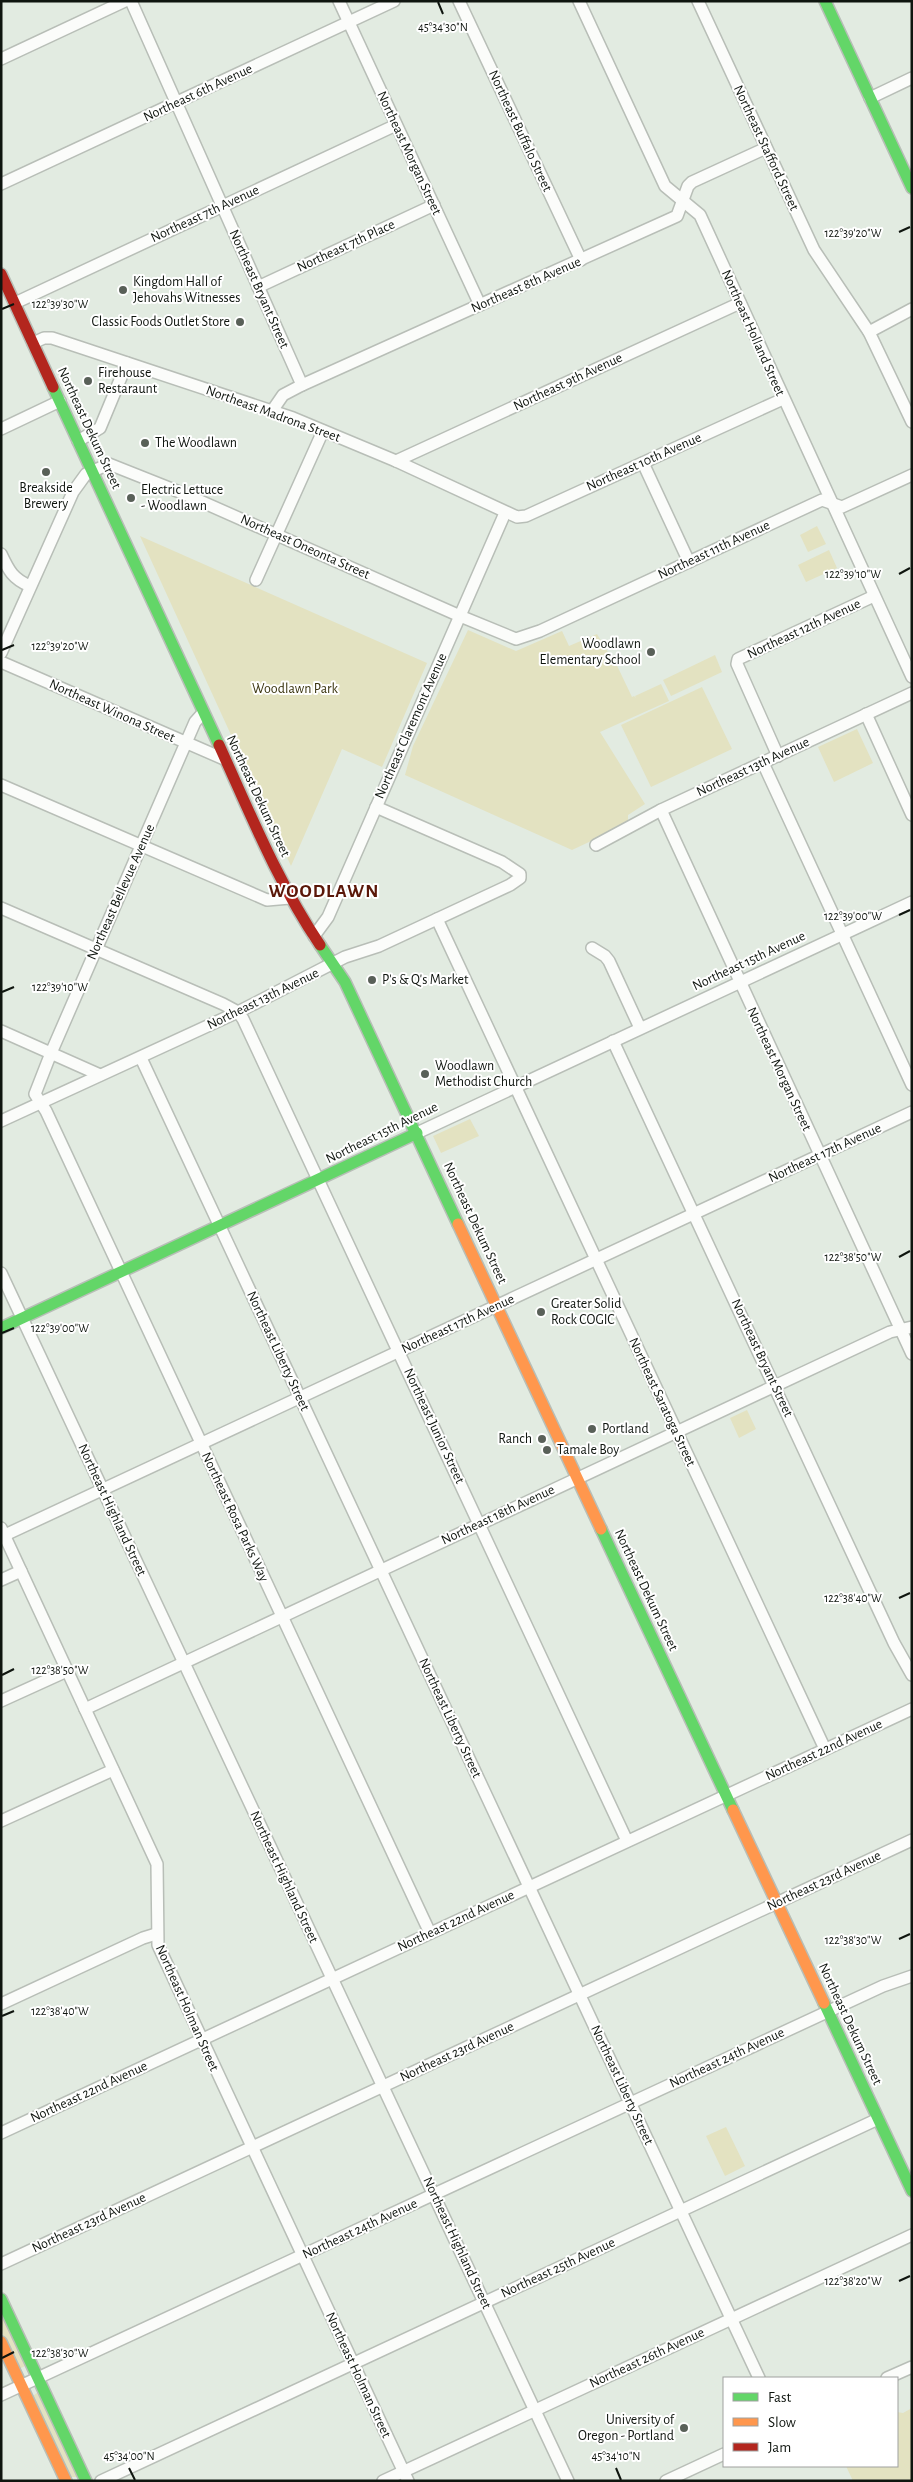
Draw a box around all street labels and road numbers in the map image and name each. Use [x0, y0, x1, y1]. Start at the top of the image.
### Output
street label: Northeast 6th Avenue [141, 62, 255, 124]
street label: Northeast Buffalo Street [486, 68, 554, 194]
street label: Northeast Stafford Street [731, 83, 801, 213]
street label: Northeast Morgan Street [374, 89, 444, 217]
street label: Northeast 7th Avenue [149, 183, 261, 245]
street label: Northeast 7th Place [295, 217, 397, 275]
street label: Northeast Bryant Street [227, 228, 292, 351]
street label: Northeast 8th Avenue [469, 254, 583, 316]
street label: Northeast Holland Street [719, 268, 787, 399]
street label: Northeast 9th Avenue [511, 351, 625, 413]
street label: Northeast Dekum Street [55, 365, 124, 491]
street label: Northeast Madrona Street [204, 383, 343, 445]
street label: Northeast 10th Avenue [584, 430, 704, 494]
street label: Northeast Oneonta Street [238, 512, 372, 582]
street label: Northeast 11th Avenue [656, 518, 772, 582]
street label: Northeast 12th Avenue [745, 597, 863, 661]
street label: Northeast Claremont Avenue [372, 651, 450, 801]
street label: Northeast Winona Street [47, 677, 177, 745]
street label: Northeast Dekum Street [224, 733, 293, 859]
street label: Northeast 13th Avenue [694, 735, 812, 799]
street label: Northeast Bellevue Avenue [85, 822, 157, 962]
street label: Northeast 15th Avenue [690, 929, 808, 993]
street label: Northeast 13th Avenue [205, 966, 321, 1032]
street label: Northeast Morgan Street [744, 1005, 814, 1133]
street label: Northeast 15th Avenue [324, 1100, 440, 1166]
street label: Northeast 17th Avenue [766, 1121, 884, 1185]
street label: Northeast Dekum Street [441, 1160, 510, 1286]
street label: Northeast Liberty Street [244, 1289, 312, 1413]
street label: Northeast 17th Avenue [399, 1292, 517, 1356]
street label: Northeast Bryant Street [729, 1297, 796, 1420]
street label: Northeast Saratoga Street [626, 1336, 698, 1469]
street label: Northeast Junior Street [401, 1366, 467, 1486]
street label: Northeast Highland Street [75, 1442, 149, 1579]
street label: Northeast Rosa Parks Way [199, 1450, 271, 1584]
street label: Northeast 18th Avenue [439, 1483, 557, 1547]
street label: Northeast Dekum Street [612, 1527, 681, 1653]
street label: Northeast Liberty Street [416, 1656, 484, 1780]
street label: Northeast 22nd Avenue [763, 1717, 885, 1783]
street label: Northeast Highland Street [247, 1809, 321, 1946]
street label: Northeast 23rd Avenue [765, 1848, 883, 1914]
street label: Northeast 22nd Avenue [395, 1888, 517, 1954]
street label: Northeast Holman Street [153, 1943, 221, 2074]
street label: Northeast Dekum Street [816, 1961, 885, 2087]
street label: Northeast 23rd Avenue [398, 2019, 516, 2085]
street label: Northeast Liberty Street [588, 2023, 656, 2147]
street label: Northeast 24th Avenue [667, 2025, 787, 2091]
street label: Northeast 22nd Avenue [28, 2059, 150, 2125]
street label: Northeast Highland Street [420, 2175, 494, 2312]
street label: Northeast 23rd Avenue [30, 2190, 148, 2256]
street label: Northeast 24th Avenue [300, 2196, 420, 2262]
street label: Northeast 25th Avenue [499, 2235, 617, 2301]
street label: Northeast Holman Street [323, 2310, 393, 2440]
street label: Northeast 26th Avenue [587, 2325, 707, 2391]

